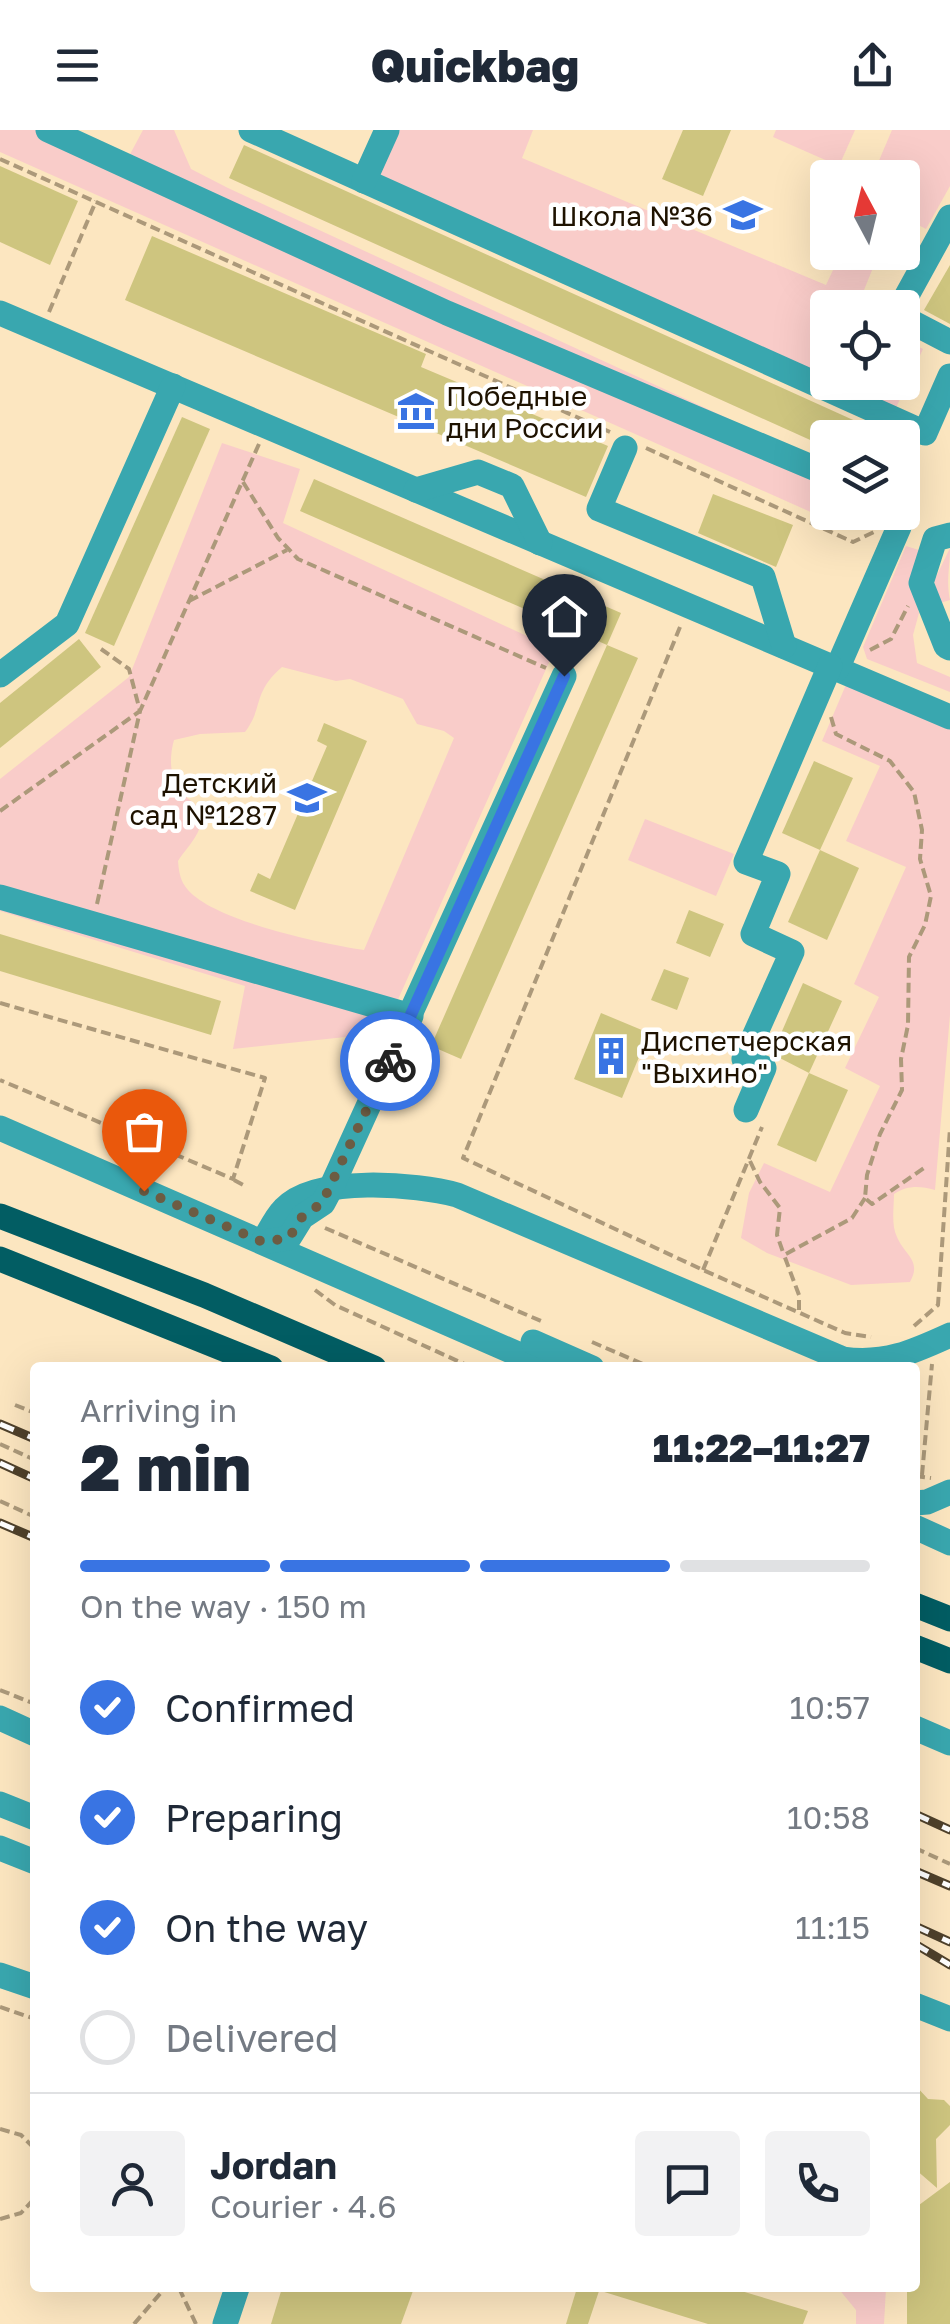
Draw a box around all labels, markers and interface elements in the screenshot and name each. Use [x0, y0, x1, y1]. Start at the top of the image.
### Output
icon: menu [50, 38, 105, 93]
text: Quickbag [371, 38, 579, 92]
icon: share [845, 38, 900, 93]
north arrow [810, 160, 920, 270]
map controls [810, 160, 920, 530]
school or university icon: Школа №36 [722, 194, 764, 236]
place label: Школа №36 [551, 199, 713, 232]
button: locate [810, 290, 920, 400]
place label: Победные дни России [446, 379, 604, 444]
museum icon: Победные дни России [395, 390, 437, 432]
button: layers [810, 420, 920, 530]
pin [522, 574, 607, 677]
icon: home [537, 589, 592, 644]
place label: Детский сад №1287 [130, 766, 277, 831]
school or university icon: Детский сад №1287 [286, 777, 328, 819]
courier [340, 1011, 440, 1111]
place label: Диспетчерская "Выхино" [641, 1024, 852, 1089]
icon: bike [363, 1034, 418, 1089]
building icon: Диспетчерская "Выхино" [590, 1035, 632, 1077]
pin [102, 1089, 187, 1192]
icon: bag [117, 1104, 172, 1159]
text: Arriving in [80, 1391, 237, 1429]
text: 11:22–11:27 [653, 1425, 870, 1470]
text: 2 min [80, 1427, 251, 1505]
text: On the way · 150 m [80, 1587, 367, 1625]
icon: check [80, 1680, 135, 1735]
text: Confirmed [165, 1685, 355, 1730]
text: 10:57 [790, 1688, 870, 1726]
icon: check [80, 1790, 135, 1845]
text: Preparing [165, 1795, 343, 1840]
text: 10:58 [787, 1798, 870, 1836]
icon: check [80, 1900, 135, 1955]
text: On the way [165, 1905, 368, 1950]
text: 11:15 [795, 1908, 870, 1946]
text: Delivered [165, 2015, 338, 2060]
button: person [80, 2131, 185, 2236]
button: chat [635, 2131, 740, 2236]
button: phone [765, 2131, 870, 2236]
text: Jordan [210, 2142, 337, 2187]
text: Courier · 4.6 [210, 2187, 397, 2225]

